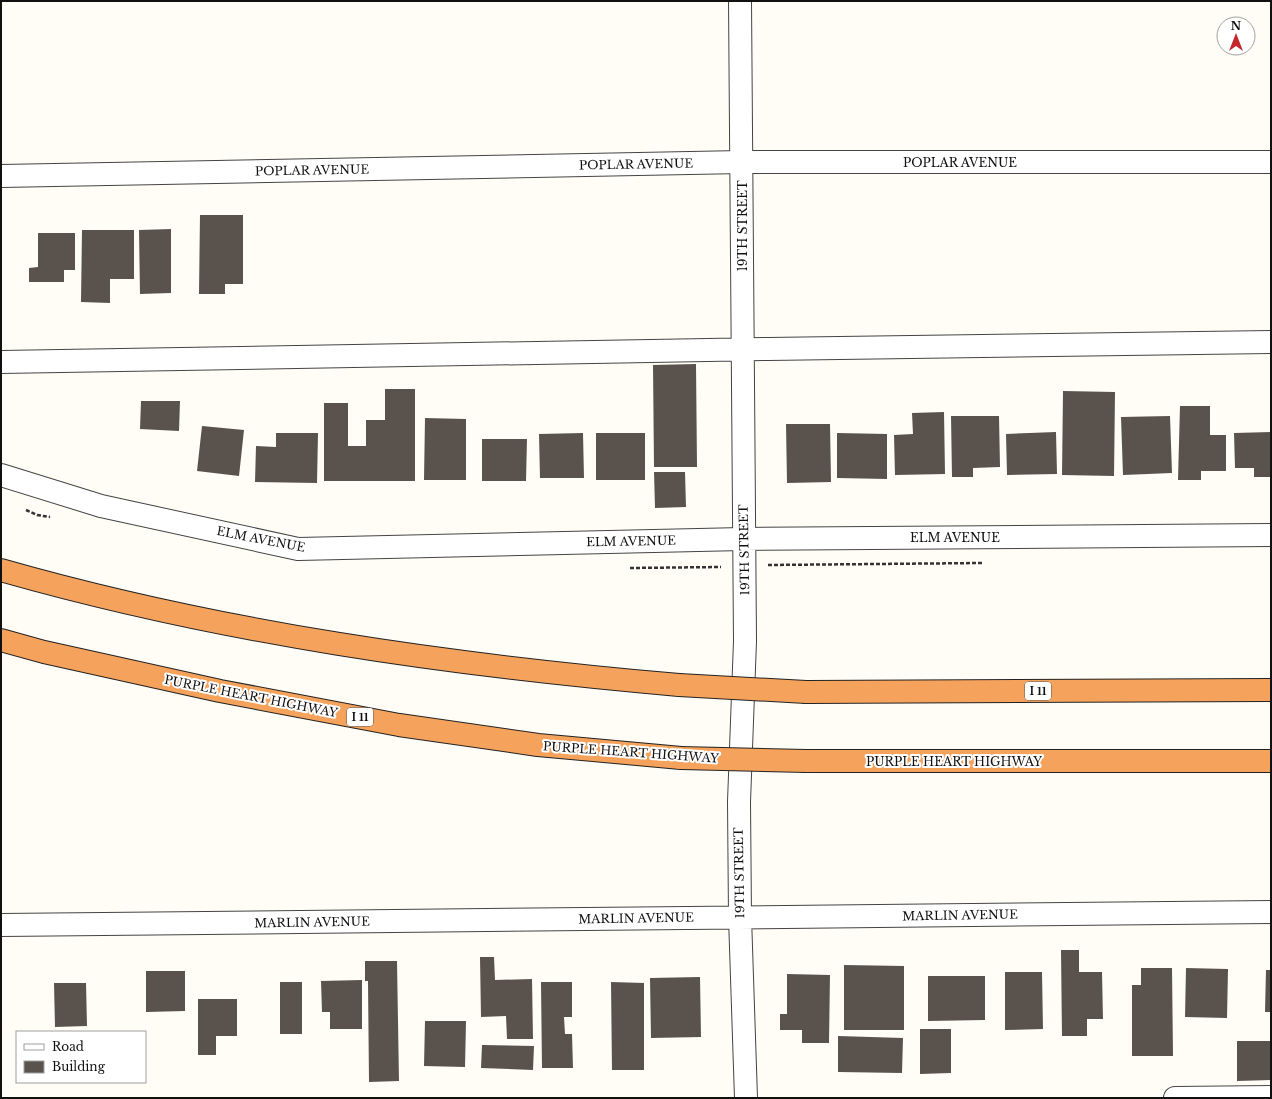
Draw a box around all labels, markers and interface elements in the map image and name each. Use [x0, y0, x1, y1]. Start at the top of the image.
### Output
north arrow [1216, 16, 1256, 56]
text: N [1231, 19, 1242, 33]
street label: POPLAR AVENUE [903, 155, 1017, 170]
street label: POPLAR AVENUE [579, 156, 693, 172]
street label: POPLAR AVENUE [255, 162, 369, 178]
street label: 19TH STREET [735, 180, 750, 272]
street label: 19TH STREET [736, 504, 752, 596]
street label: ELM AVENUE [215, 523, 307, 555]
street label: ELM AVENUE [910, 530, 1000, 545]
street label: ELM AVENUE [586, 533, 676, 549]
street label: PURPLE HEART HIGHWAY [163, 672, 339, 720]
road number: I 11 [1025, 682, 1051, 700]
road number: I 11 [347, 708, 373, 726]
street label: PURPLE HEART HIGHWAY [543, 738, 720, 766]
street label: PURPLE HEART HIGHWAY [866, 754, 1042, 769]
street label: 19TH STREET [731, 827, 747, 919]
street label: MARLIN AVENUE [902, 906, 1018, 924]
street label: MARLIN AVENUE [578, 909, 694, 927]
street label: MARLIN AVENUE [254, 913, 370, 931]
legend [16, 1031, 146, 1083]
text: Road [52, 1039, 84, 1054]
text: Building [52, 1059, 106, 1074]

